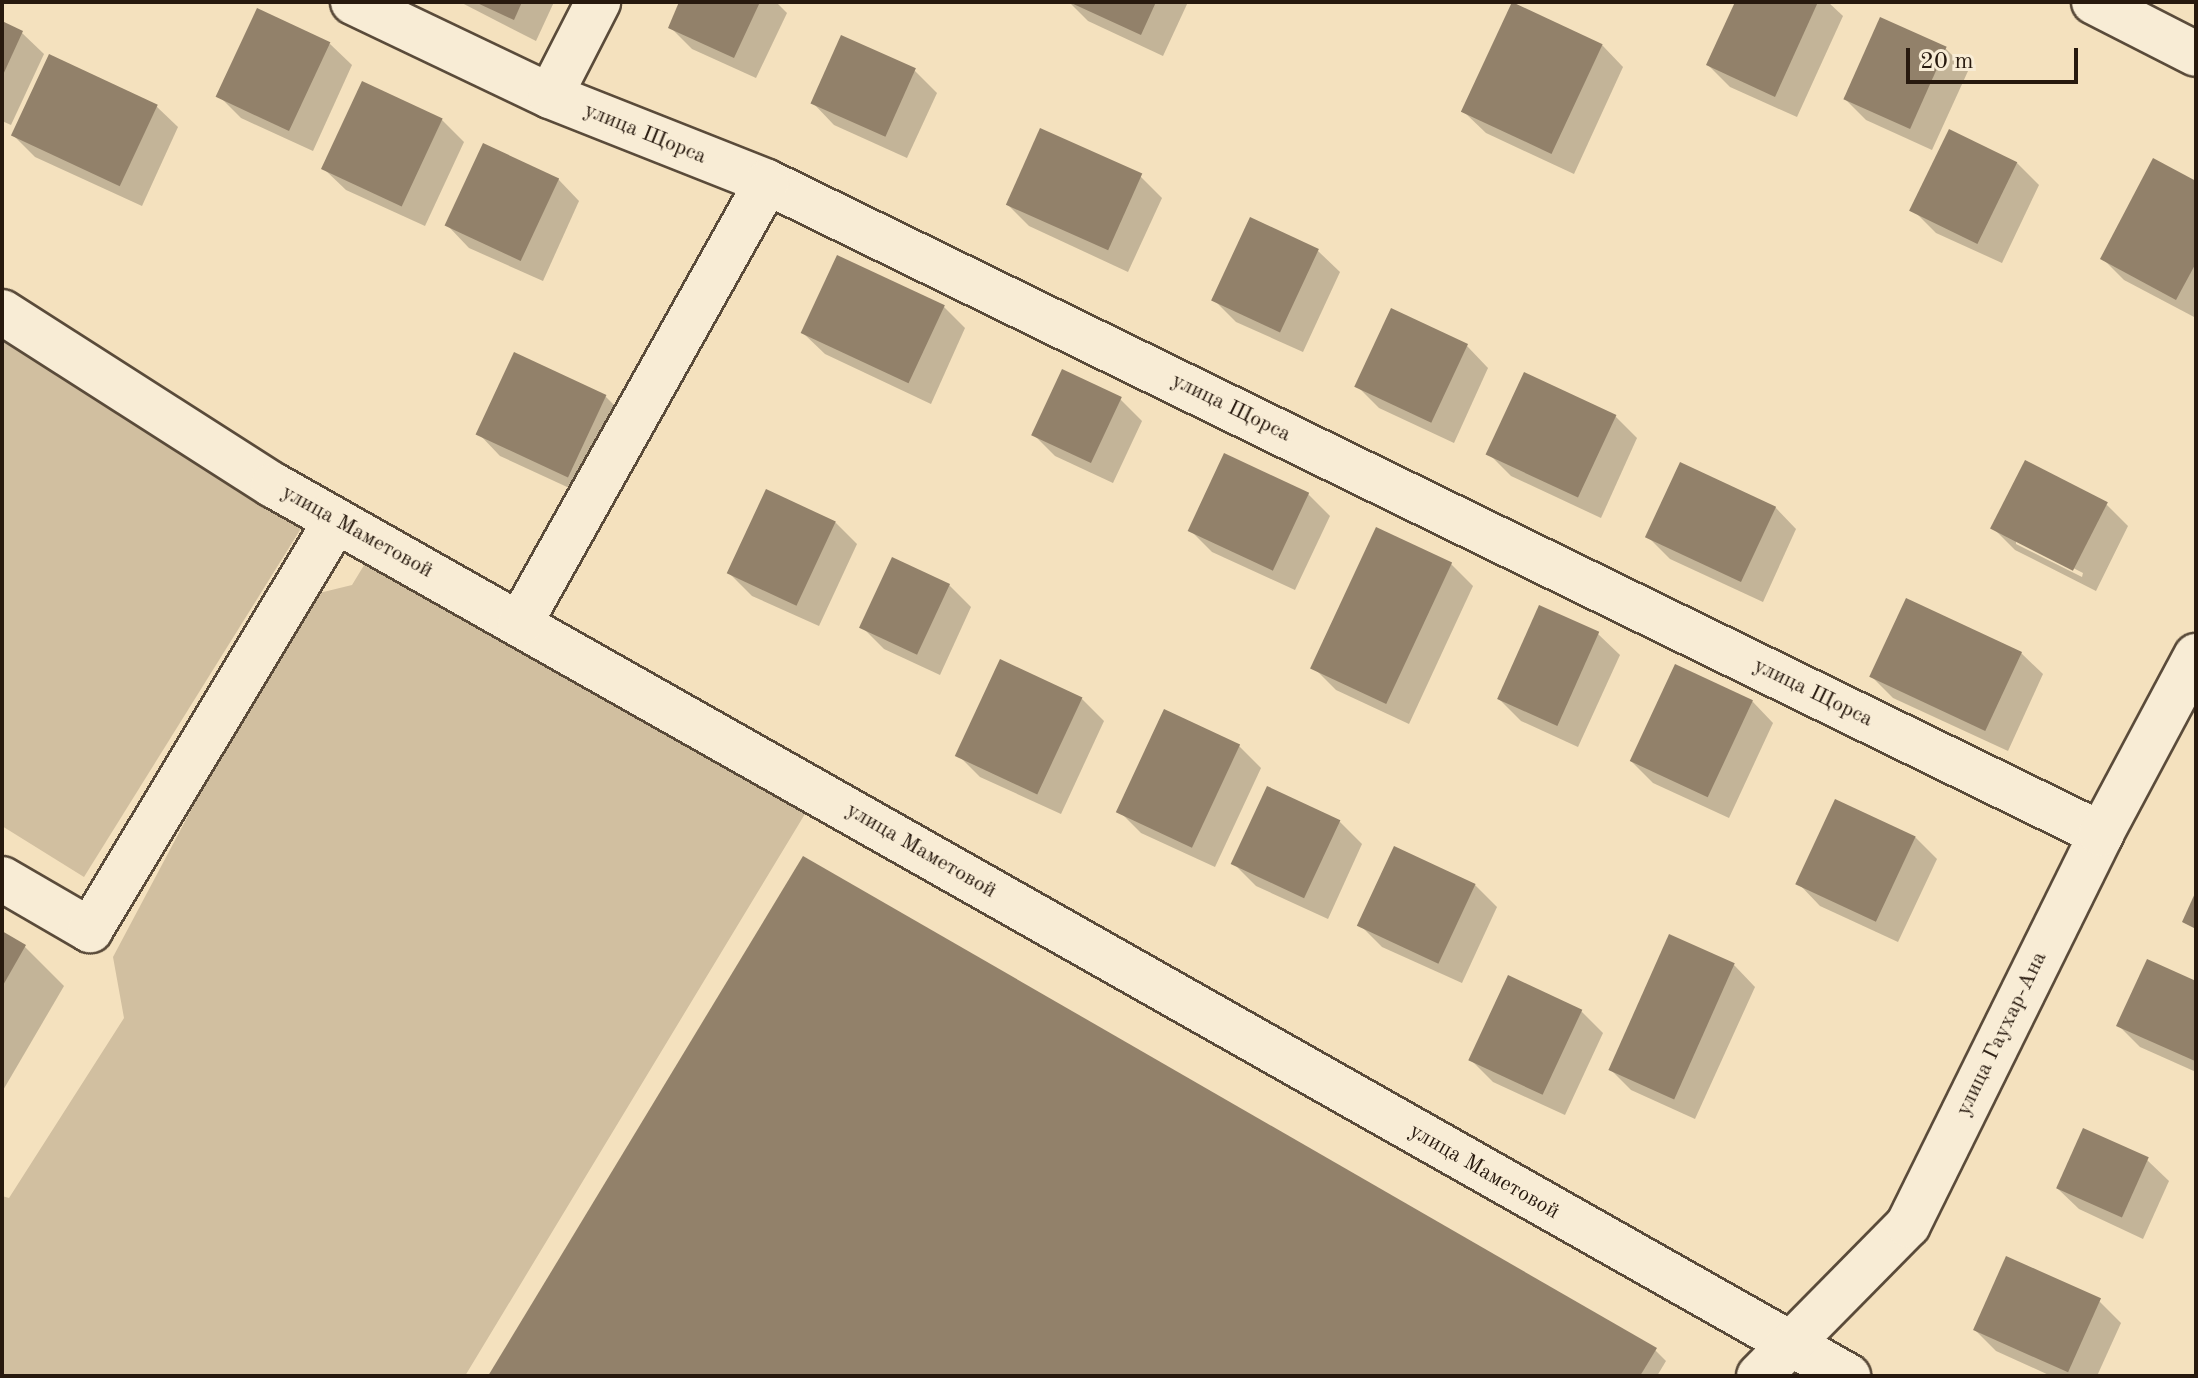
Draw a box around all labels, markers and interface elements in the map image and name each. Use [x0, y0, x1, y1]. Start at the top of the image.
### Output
scale bar [1910, 32, 2082, 82]
text: 20 m [1920, 50, 1974, 74]
street label: улица Щорса [580, 97, 710, 171]
street label: улица Щорса [1167, 368, 1295, 448]
street label: улица Маметовой [277, 479, 437, 585]
street label: улица Щорса [1749, 653, 1877, 733]
street label: улица Маметовой [841, 797, 1001, 905]
street label: улица Гаухар-Ана [1951, 947, 2053, 1121]
street label: улица Маметовой [1404, 1118, 1564, 1226]

